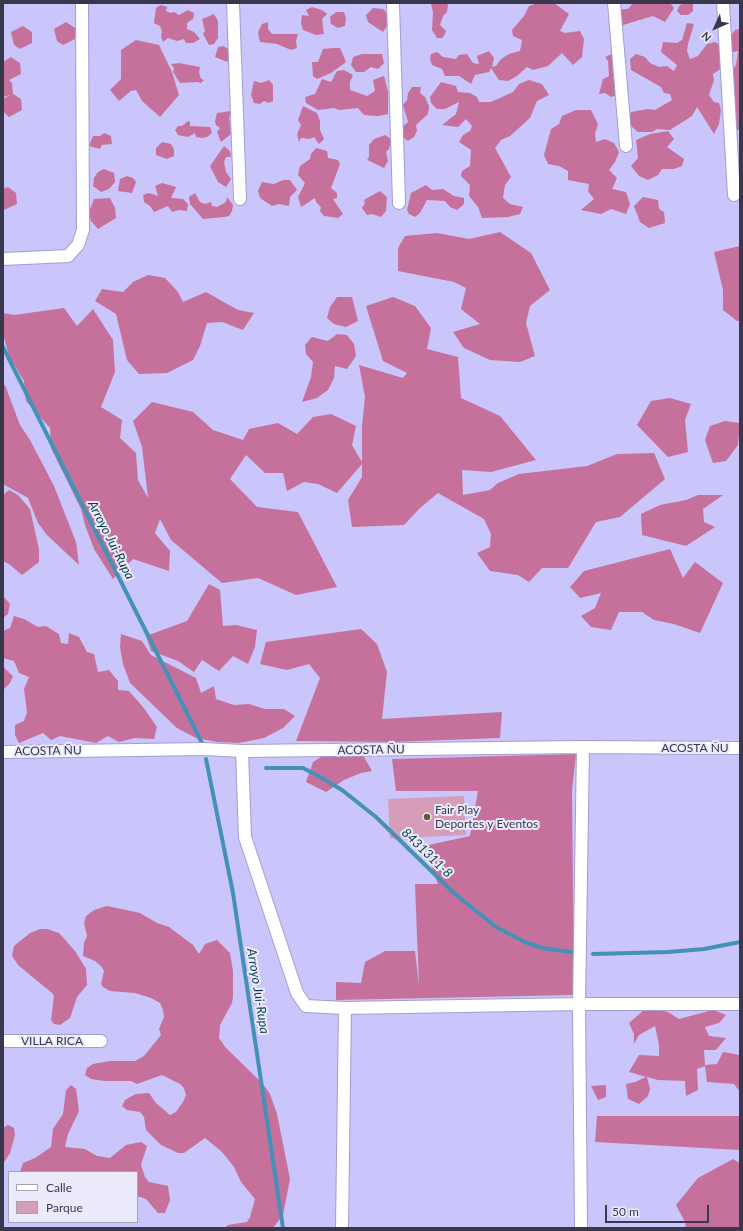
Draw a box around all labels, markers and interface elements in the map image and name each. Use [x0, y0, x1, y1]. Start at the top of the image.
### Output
north arrow [695, 8, 735, 48]
text: N [699, 29, 714, 44]
water label: Arroyo Jui-Rupa [84, 498, 138, 582]
street label: ACOSTA ÑU [661, 741, 729, 755]
street label: ACOSTA ÑU [337, 742, 405, 758]
street label: ACOSTA ÑU [14, 743, 82, 759]
place label: Fair Play Deportes y Eventos [435, 803, 538, 831]
marker: Fair Play Deportes y Eventos [422, 812, 432, 822]
water label: 8431311-8 [398, 825, 456, 881]
water label: Arroyo Jui-Rupa [244, 947, 272, 1035]
street label: VILLA RICA [21, 1034, 83, 1048]
legend [8, 1171, 138, 1223]
text: Calle [46, 1180, 72, 1195]
scale bar [607, 1197, 711, 1223]
text: Parque [46, 1200, 83, 1215]
text: 50 m [612, 1204, 639, 1219]

